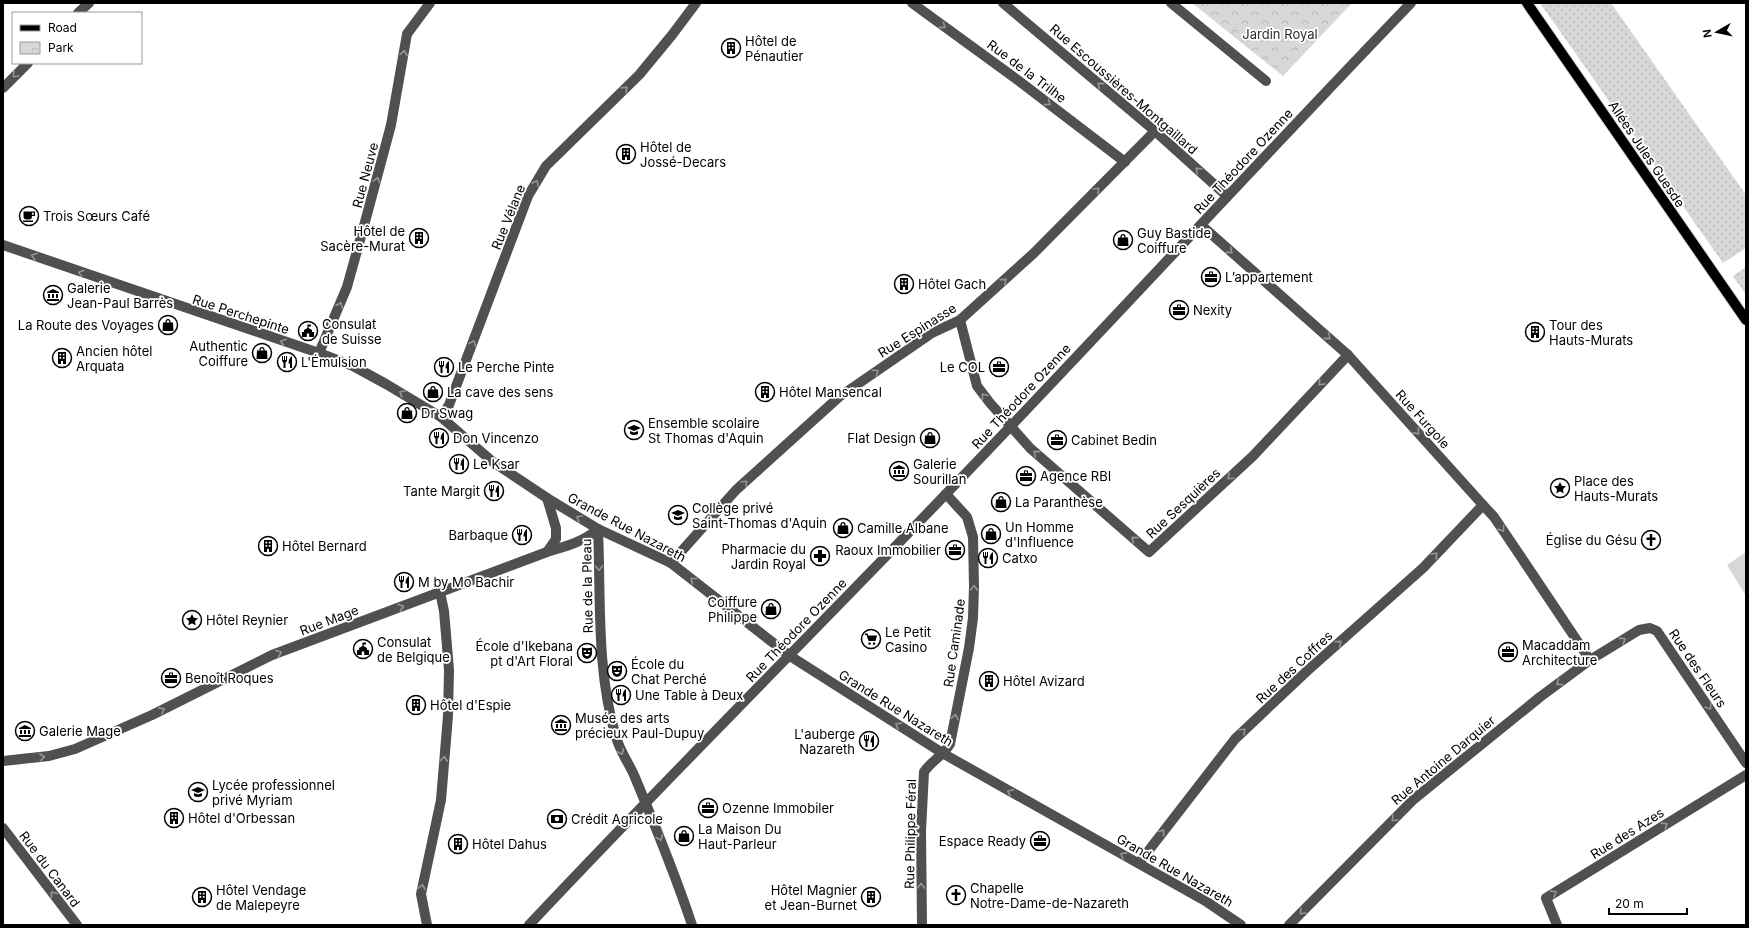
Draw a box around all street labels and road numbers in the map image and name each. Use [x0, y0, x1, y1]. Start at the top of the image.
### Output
street label: Rue Escoussières-Montgaillard [1047, 20, 1201, 158]
street label: Rue de la Trilhe [984, 36, 1070, 106]
street label: Allées Jules Guesde [1606, 98, 1688, 210]
street label: Rue Théodore Ozenne [1190, 105, 1296, 217]
street label: Rue Neuve [349, 141, 381, 209]
street label: Rue Vélane [488, 182, 528, 252]
street label: Rue Perchepinte [191, 291, 291, 337]
street label: Rue Espinasse [875, 300, 959, 360]
street label: Rue Théodore Ozenne [968, 340, 1074, 452]
street label: Rue Furgole [1393, 386, 1453, 452]
street label: Rue Sesquières [1143, 464, 1223, 541]
street label: Grande Rue Nazareth [565, 489, 689, 565]
street label: Rue de la Pleau [578, 539, 596, 633]
street label: Rue Théodore Ozenne [742, 575, 850, 685]
street label: Rue Caminade [940, 598, 968, 688]
street label: Rue Mage [297, 601, 361, 639]
street label: Rue des Fleurs [1666, 626, 1730, 710]
street label: Rue des Coffres [1252, 627, 1336, 707]
street label: Grande Rue Nazareth [836, 666, 956, 750]
street label: Rue Antoine Darquier [1388, 712, 1498, 808]
street label: Rue Philippe Féral [901, 779, 919, 889]
street label: Rue des Azes [1587, 804, 1667, 862]
street label: Rue du Canard [16, 828, 84, 910]
street label: Grande Rue Nazareth [1114, 830, 1236, 910]

